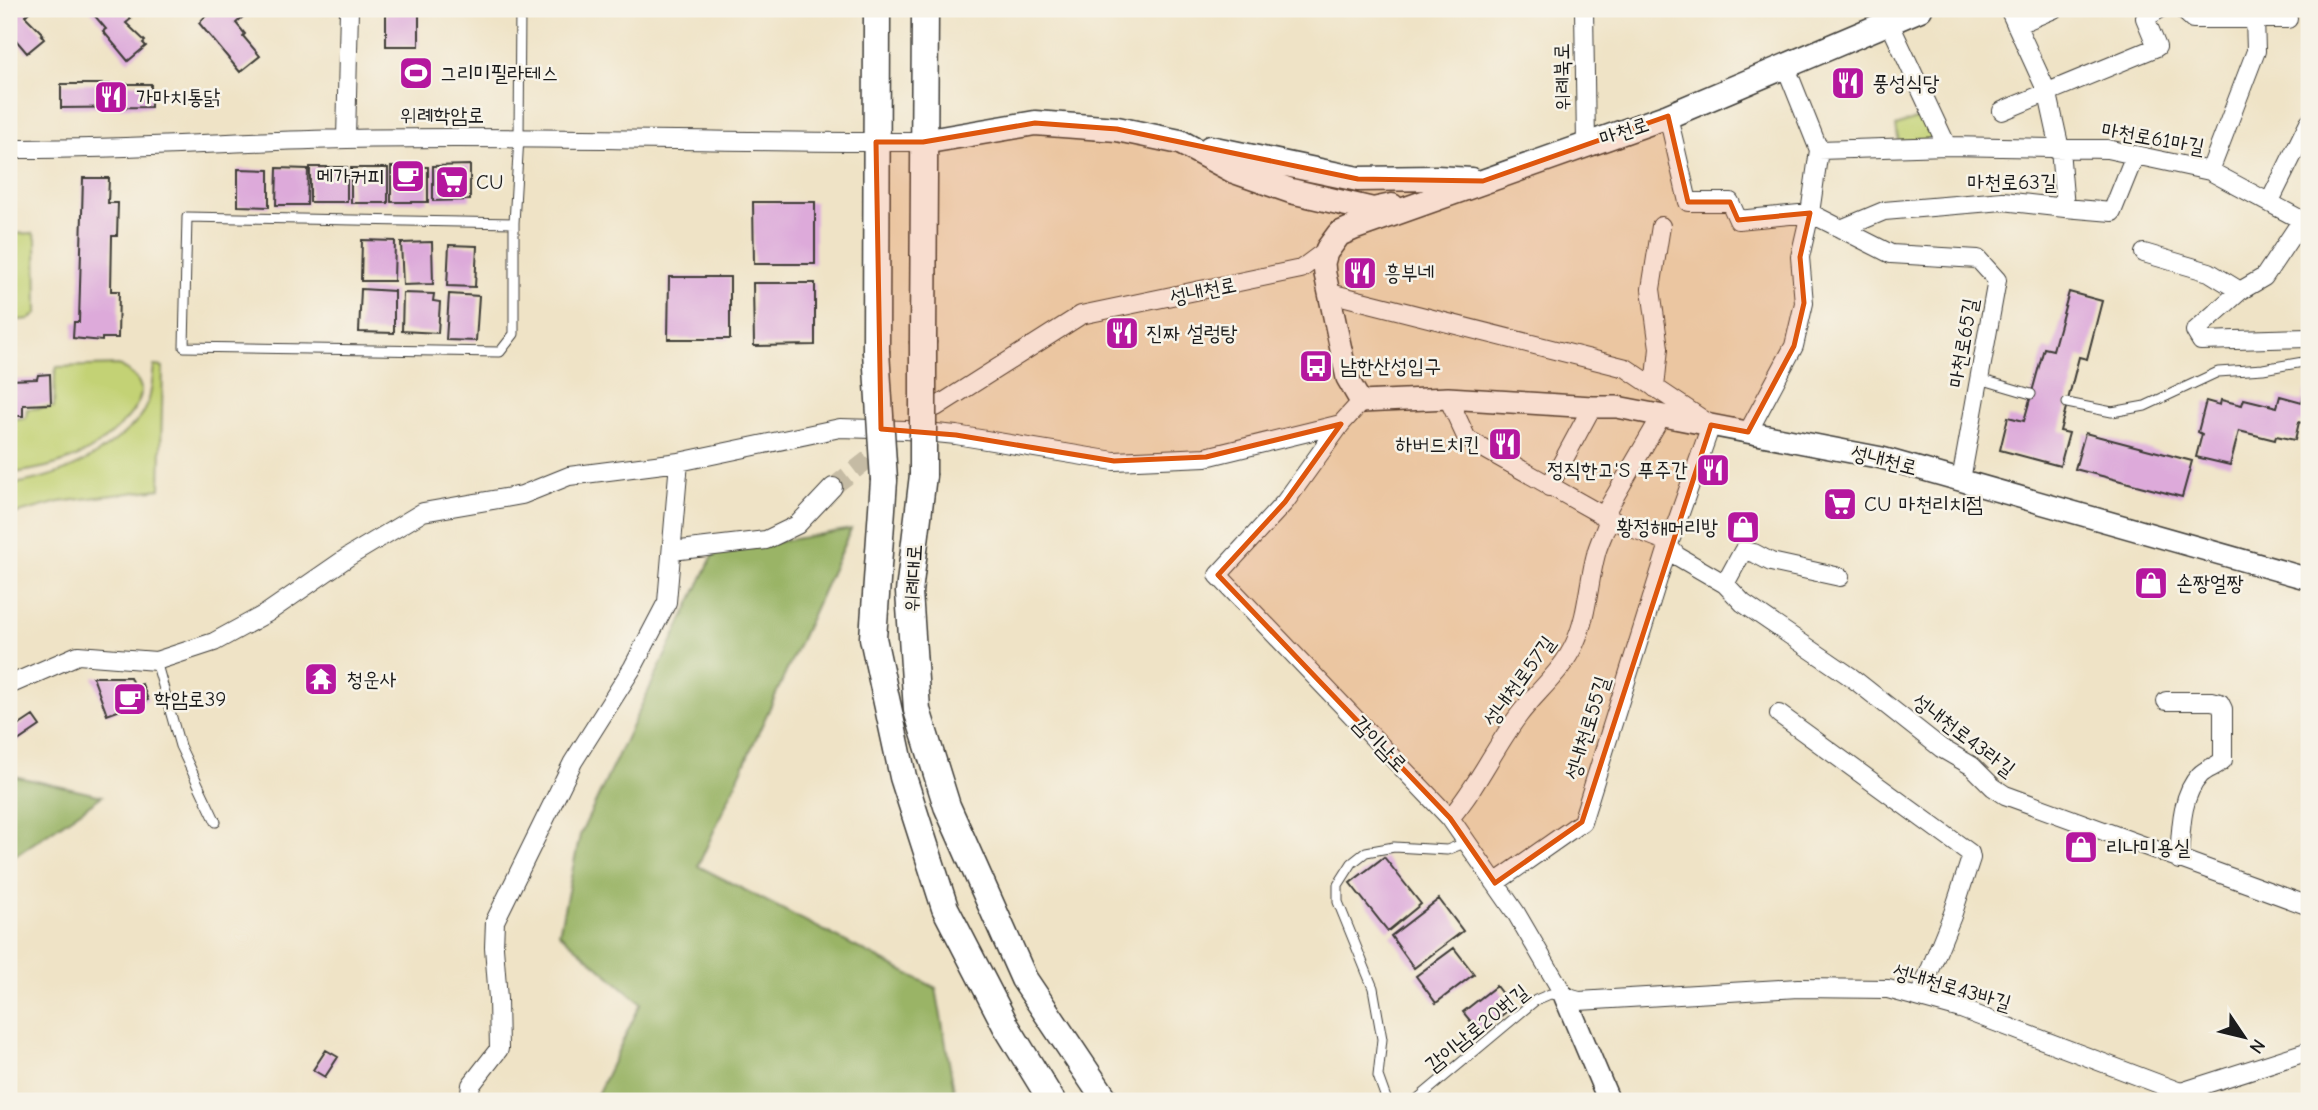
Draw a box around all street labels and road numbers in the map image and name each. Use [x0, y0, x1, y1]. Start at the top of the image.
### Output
street label: 위례북로 [1549, 43, 1575, 111]
street label: 위례학암로 [400, 103, 484, 127]
street label: 마천로 [1596, 112, 1652, 150]
street label: 마천로61마길 [2100, 117, 2206, 159]
street label: 마천로63길 [1967, 170, 2057, 194]
street label: 성내천로 [1167, 272, 1239, 310]
street label: 마천로65길 [1943, 296, 1983, 390]
street label: 성내천로 [1848, 440, 1920, 480]
street label: 위례대로 [899, 544, 927, 612]
street label: 성내천로57길 [1478, 631, 1560, 731]
street label: 성내천로55길 [1560, 673, 1614, 783]
street label: 성내천로43라길 [1908, 689, 2020, 781]
street label: 감이남로 [1348, 711, 1412, 777]
street label: 성내천로43바길 [1890, 959, 2014, 1015]
street label: 감이남로20번길 [1421, 979, 1533, 1077]

